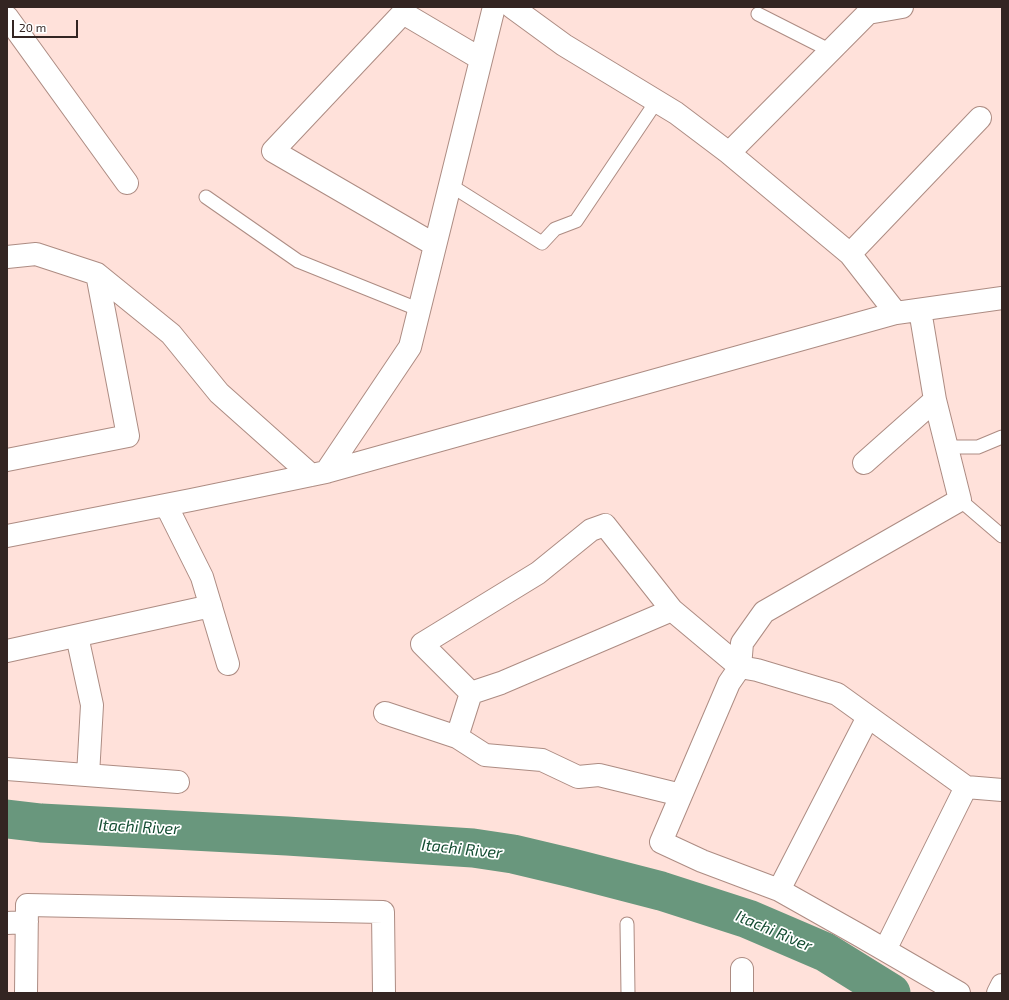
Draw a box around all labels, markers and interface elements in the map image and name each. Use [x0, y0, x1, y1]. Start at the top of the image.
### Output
scale bar [14, 12, 80, 38]
text: 20 m [19, 20, 46, 34]
water label: Itachi River [98, 815, 180, 839]
water label: Itachi River [421, 835, 503, 863]
water label: Itachi River [733, 906, 815, 956]

